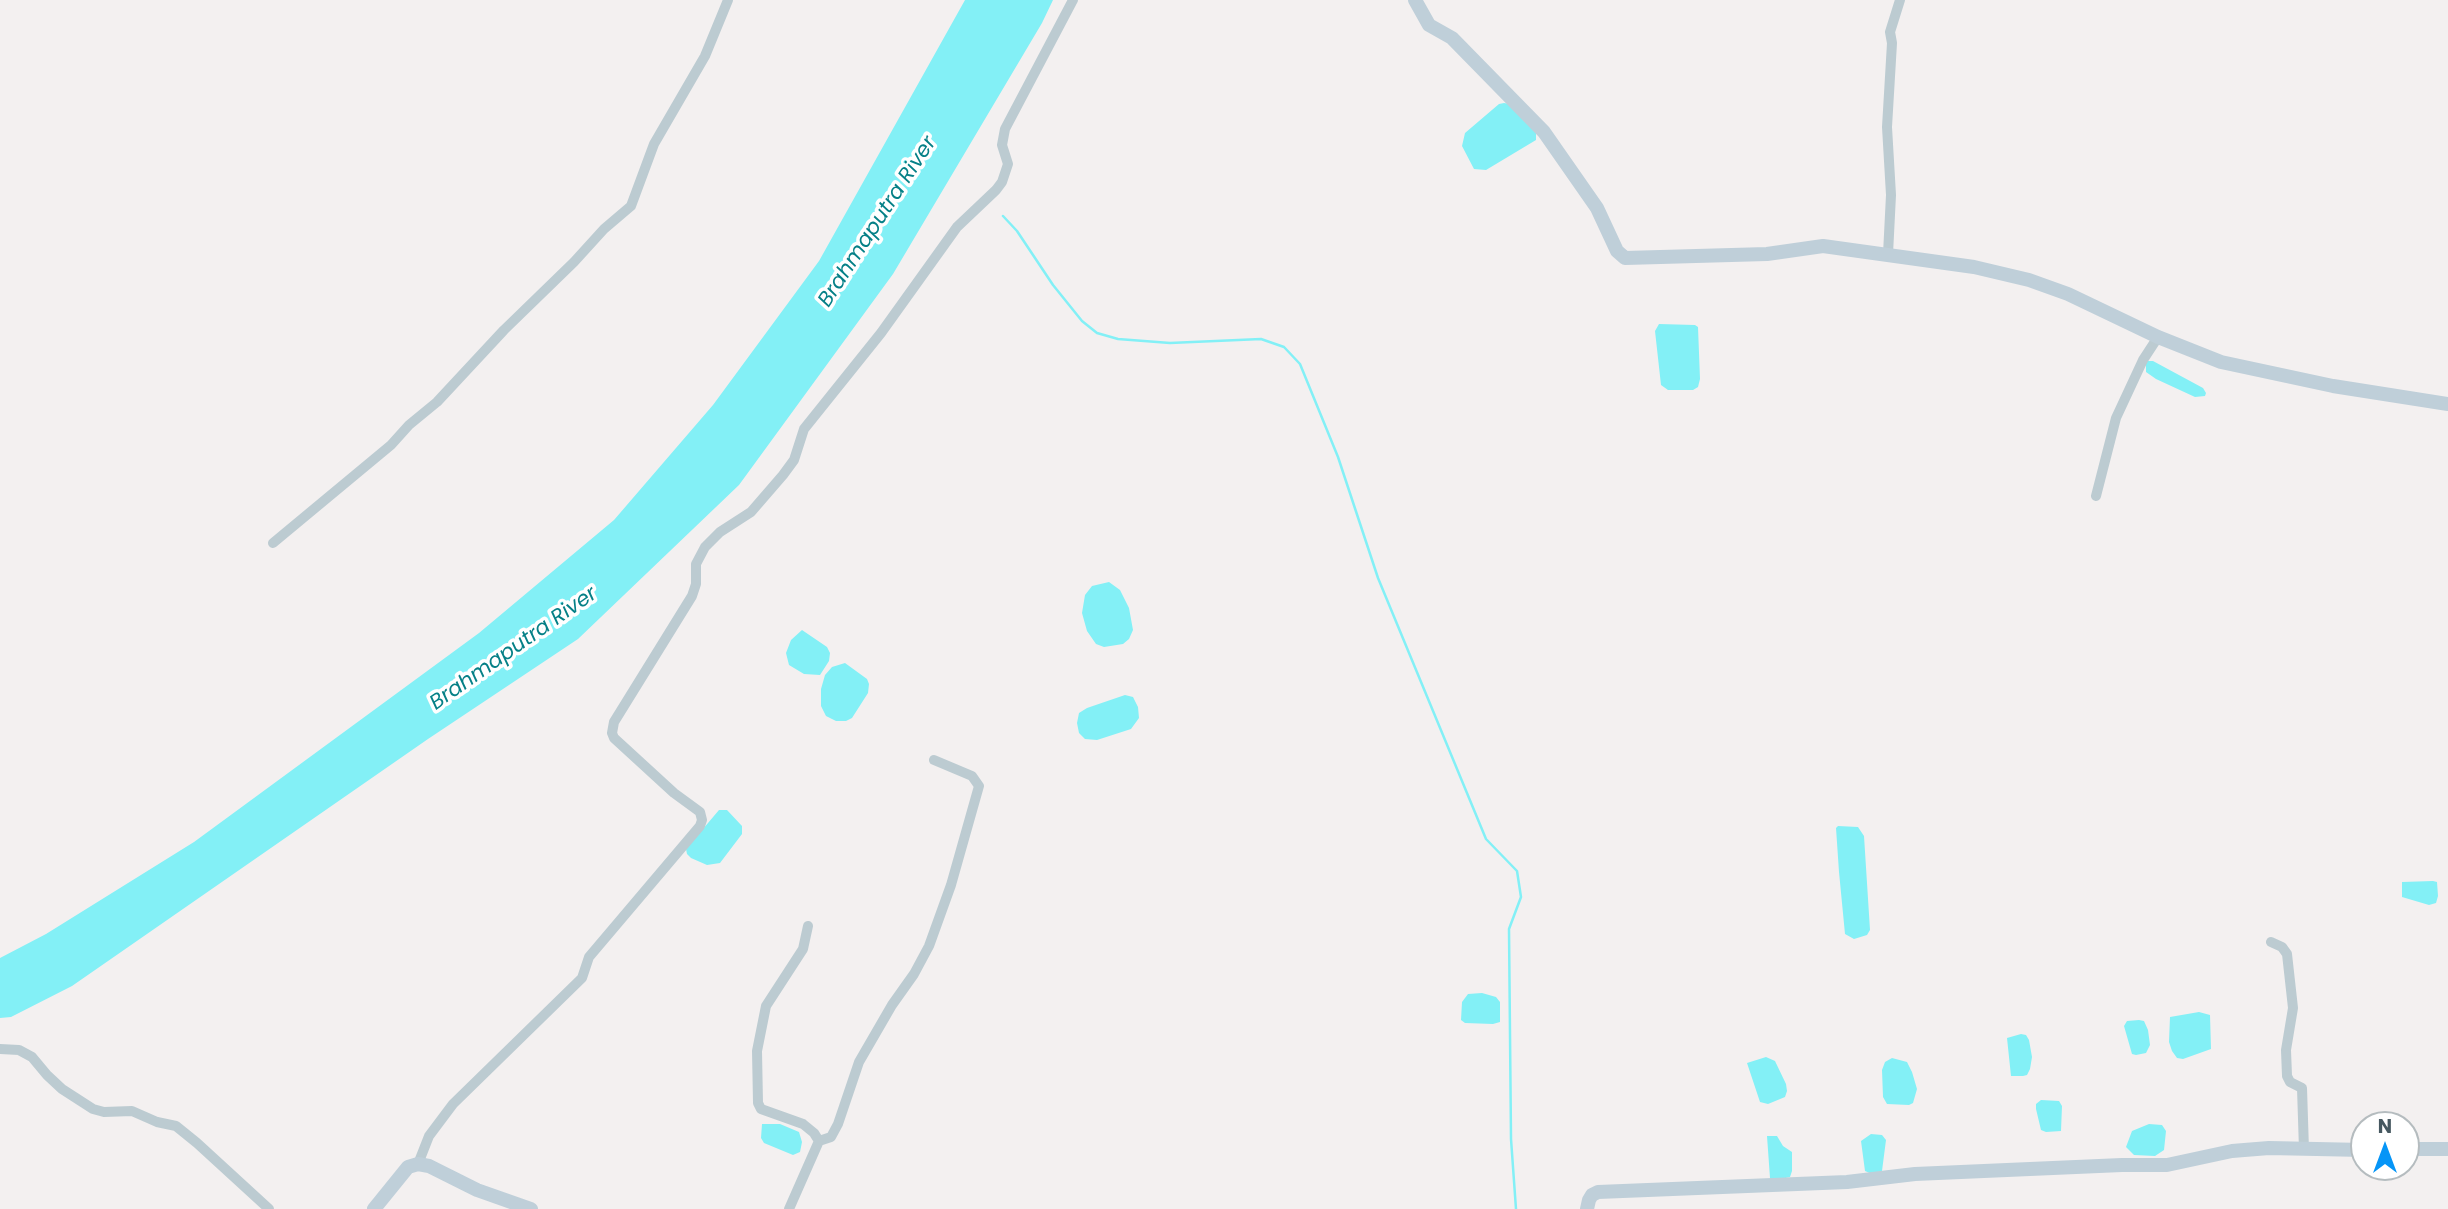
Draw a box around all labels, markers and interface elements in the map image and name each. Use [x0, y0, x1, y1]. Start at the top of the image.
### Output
water label: Brahmaputra River [813, 132, 943, 312]
water label: Brahmaputra River [426, 582, 602, 716]
north arrow [2350, 1111, 2420, 1181]
text: N [2378, 1113, 2392, 1140]

